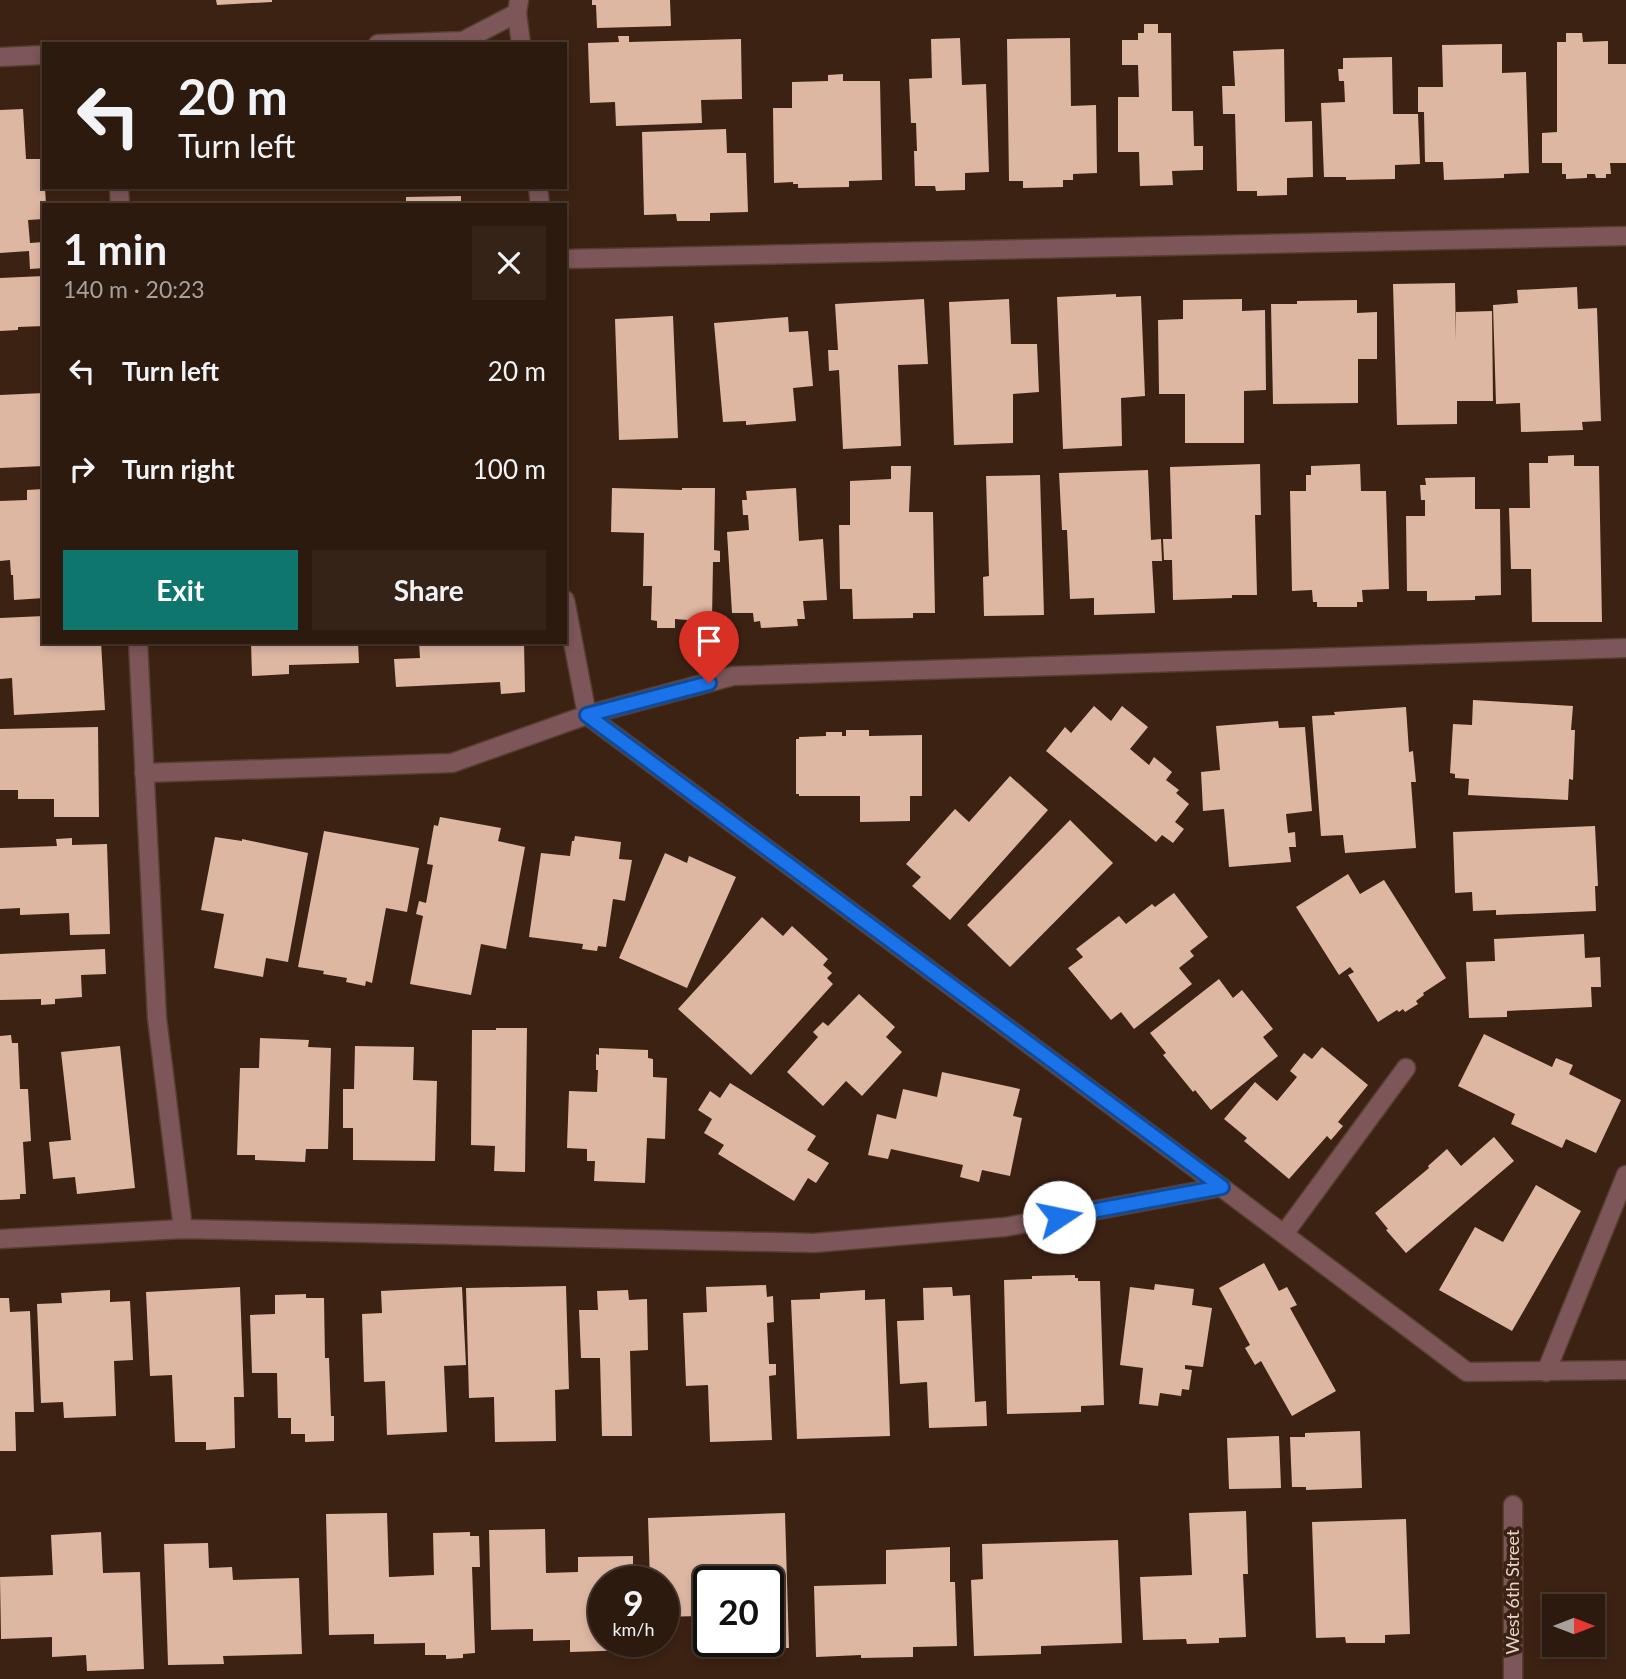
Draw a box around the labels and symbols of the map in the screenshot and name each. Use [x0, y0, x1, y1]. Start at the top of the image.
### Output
pin [679, 611, 739, 683]
position arrow [1022, 1180, 1096, 1254]
street label: West 6th Street [1501, 1529, 1523, 1654]
speed limit sign: 20 [693, 1566, 784, 1657]
north arrow [1542, 1594, 1605, 1657]

